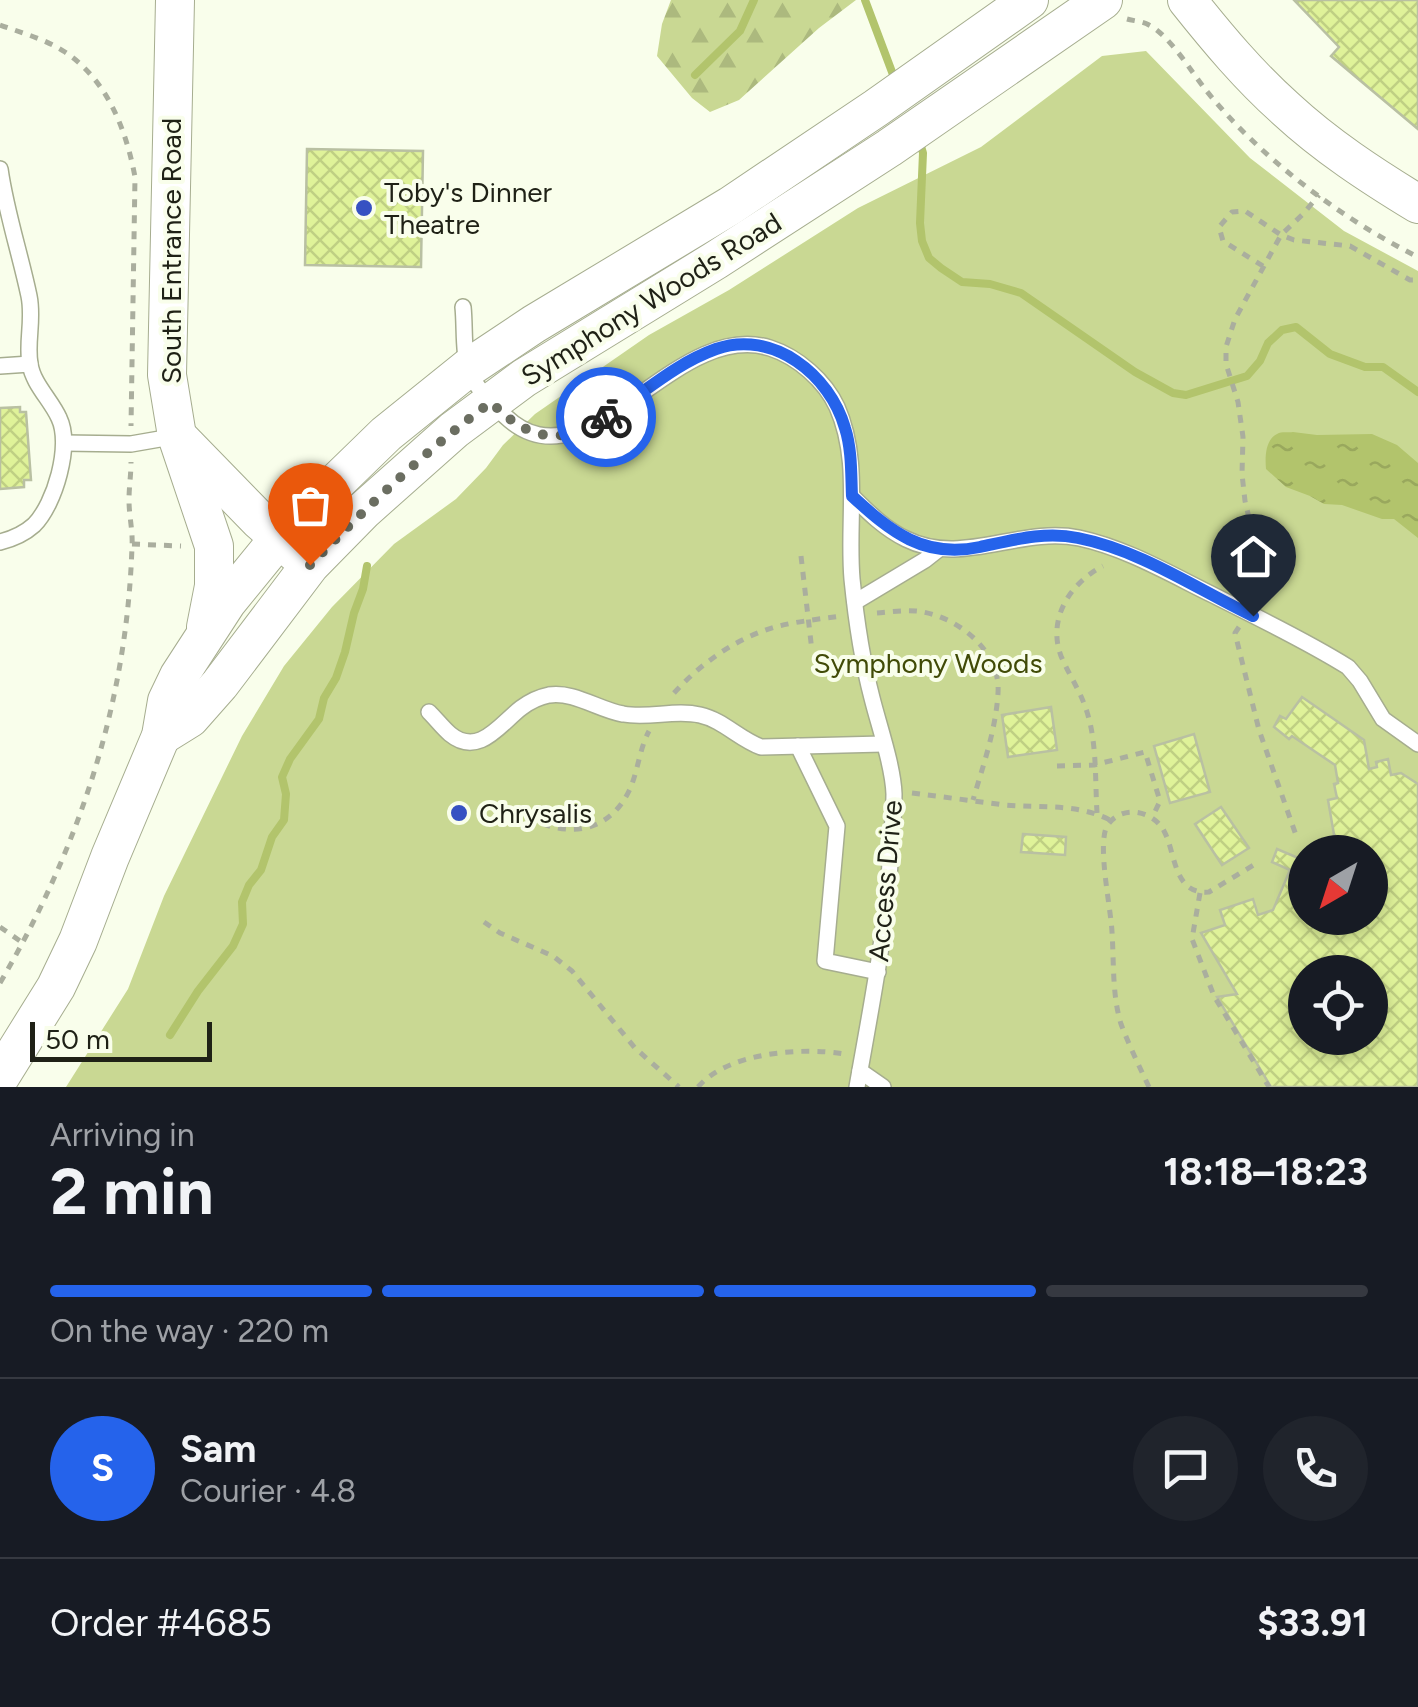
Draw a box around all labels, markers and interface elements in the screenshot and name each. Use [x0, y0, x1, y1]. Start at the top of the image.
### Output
street label: South Entrance Road [154, 118, 188, 384]
place label: Toby's Dinner Theatre [384, 175, 553, 241]
marker: Toby's Dinner Theatre [353, 197, 375, 219]
street label: Symphony Woods Road [515, 205, 787, 393]
courier [556, 367, 656, 467]
icon: bike [579, 390, 634, 445]
pin [268, 463, 353, 566]
icon: bag [283, 478, 338, 533]
pin [1211, 514, 1296, 617]
icon: home [1226, 529, 1281, 584]
park label: Symphony Woods [814, 646, 1042, 680]
place label: Chrysalis [479, 796, 592, 830]
street label: Access Drive [861, 799, 909, 963]
marker: Chrysalis [448, 802, 470, 824]
north arrow [1288, 835, 1388, 935]
map controls [1288, 835, 1388, 1055]
button: locate [1288, 955, 1388, 1055]
scale bar [30, 1017, 212, 1062]
text: 50 m [45, 1022, 110, 1056]
text: Arriving in [50, 1116, 195, 1154]
text: 18:18–18:23 [1163, 1149, 1368, 1195]
text: 2 min [50, 1152, 214, 1230]
text: On the way · 220 m [50, 1312, 329, 1350]
button: chat [1133, 1416, 1238, 1521]
button: phone [1263, 1416, 1368, 1521]
text: Sam [180, 1426, 256, 1472]
text: S [91, 1445, 114, 1491]
text: Courier · 4.8 [180, 1472, 356, 1510]
text: Order #4685 [50, 1600, 272, 1646]
text: $33.91 [1257, 1600, 1368, 1646]

